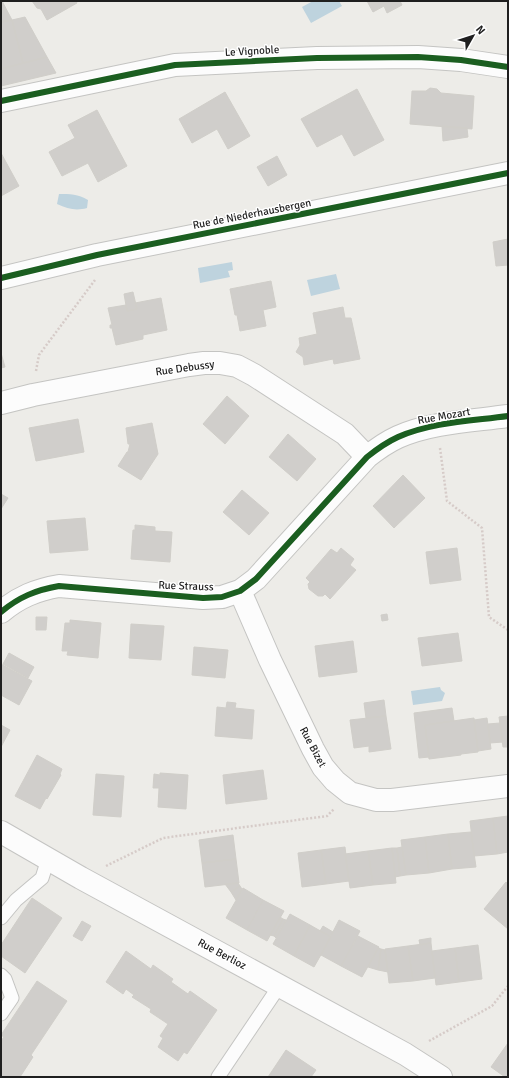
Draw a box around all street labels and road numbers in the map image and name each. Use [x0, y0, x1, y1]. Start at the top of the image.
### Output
street label: Le Vignoble [224, 43, 280, 59]
street label: Rue de Niederhausbergen [192, 196, 312, 232]
street label: Rue Debussy [155, 357, 216, 379]
street label: Rue Mozart [417, 405, 472, 427]
street label: Rue Strauss [158, 579, 214, 593]
street label: Rue Bizet [297, 725, 329, 770]
street label: Rue Berlioz [196, 936, 249, 972]

